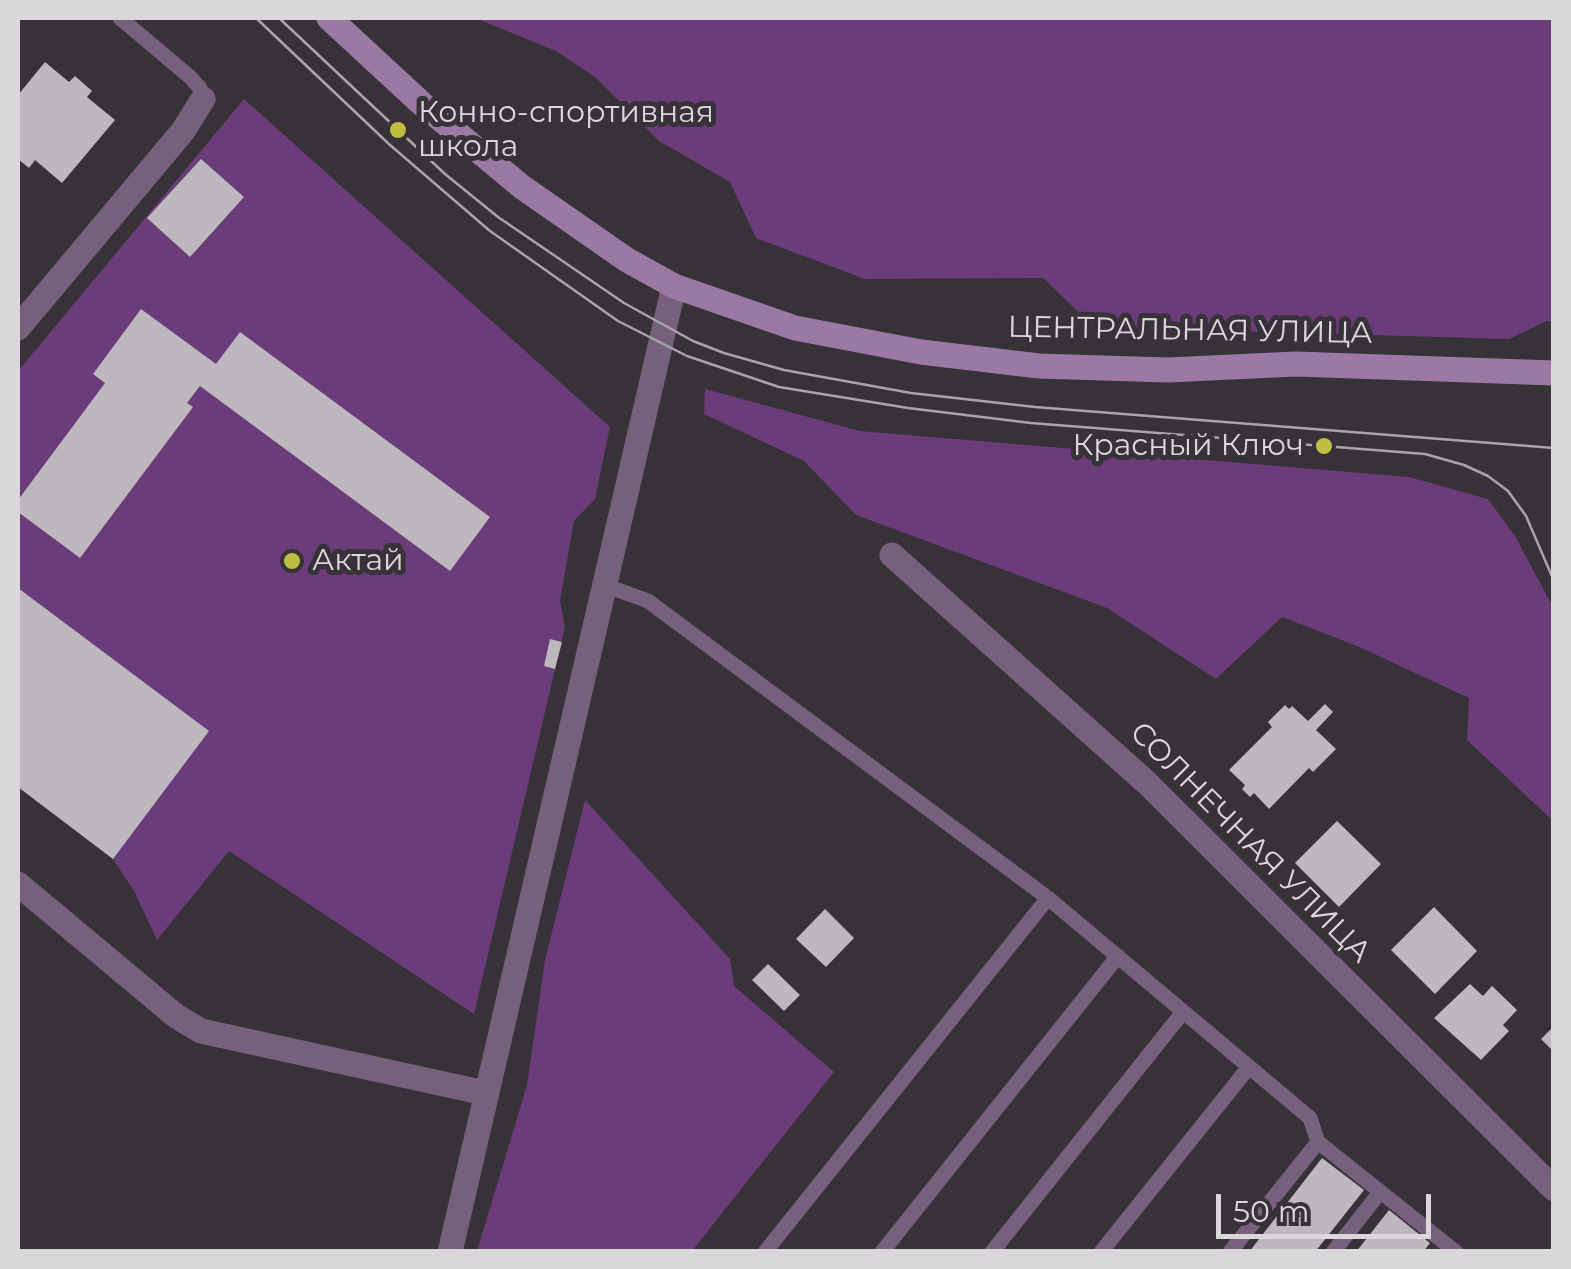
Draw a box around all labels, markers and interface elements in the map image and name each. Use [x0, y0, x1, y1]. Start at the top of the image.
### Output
place label: Конно-спортивная школа [418, 95, 714, 166]
marker: Конно-спортивная школа [387, 119, 409, 141]
street label: ЦЕНТРАЛЬНАЯ УЛИЦА [1007, 310, 1373, 352]
place label: Красный Ключ [1073, 428, 1304, 464]
marker: Красный Ключ [1313, 435, 1335, 457]
place label: Актай [312, 543, 404, 579]
marker: Актай [281, 550, 303, 572]
street label: СОЛНЕЧНАЯ УЛИЦА [1122, 715, 1378, 971]
scale bar [1221, 1174, 1436, 1236]
text: 50 m [1233, 1193, 1310, 1230]

